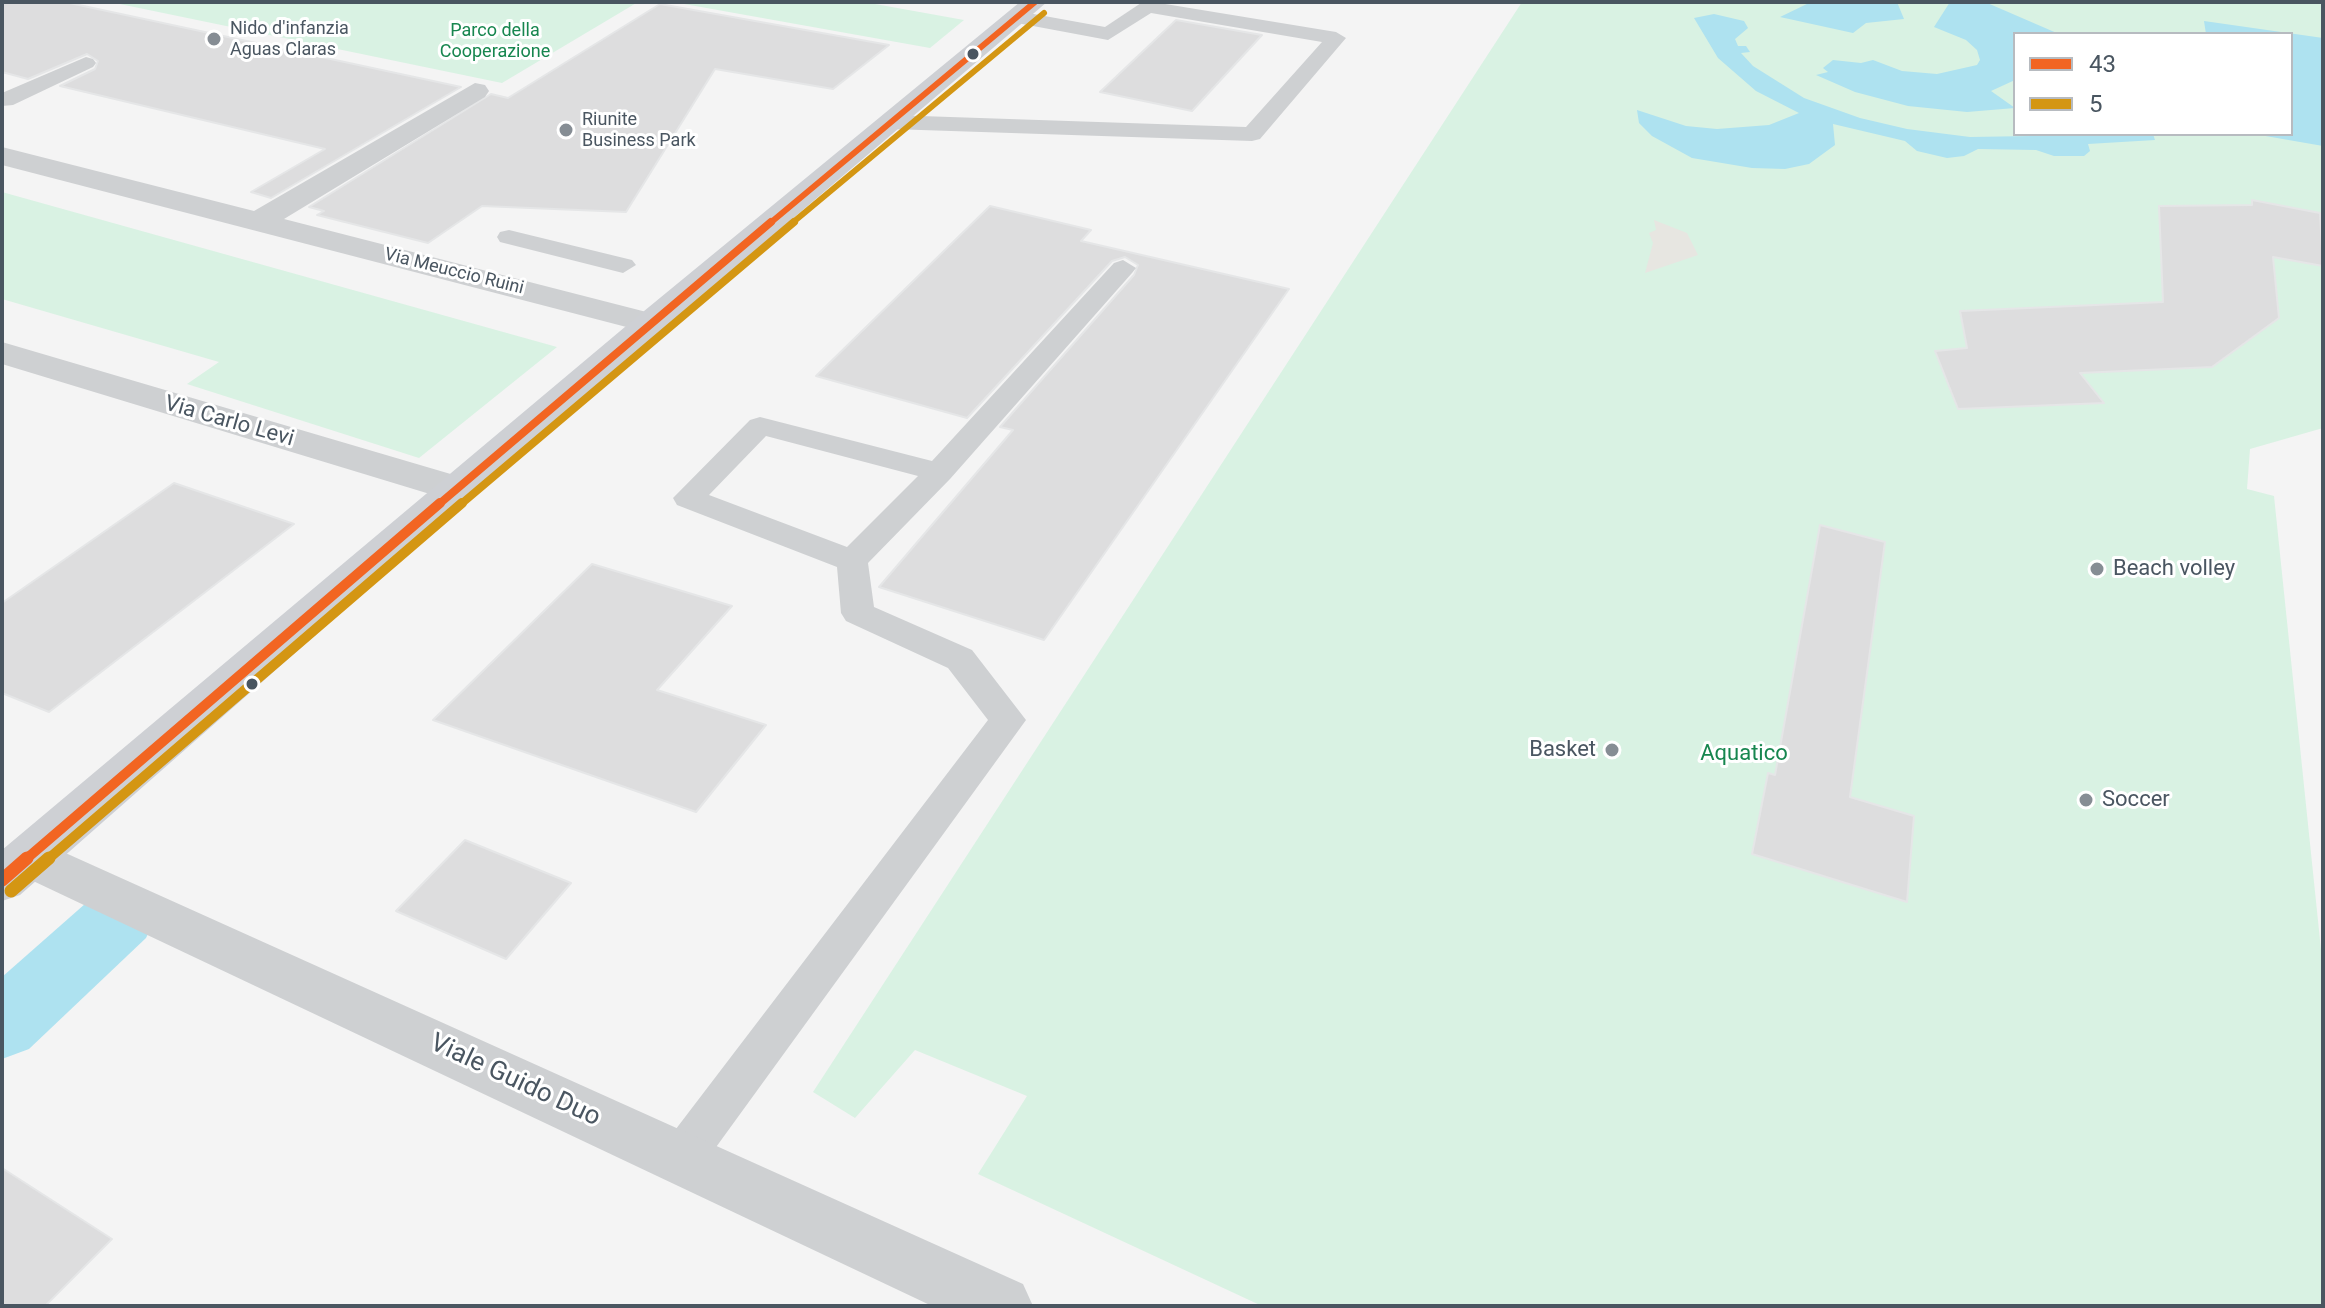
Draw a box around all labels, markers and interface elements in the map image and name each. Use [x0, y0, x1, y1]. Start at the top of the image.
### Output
place label: Nido d'infanzia Aguas Claras [230, 18, 349, 60]
park label: Parco della Cooperazione [440, 20, 550, 62]
marker: Nido d'infanzia Aguas Claras [205, 30, 223, 48]
legend [2013, 32, 2293, 136]
unlabelled marker [965, 46, 981, 62]
text: 43 [2089, 50, 2116, 78]
text: 5 [2089, 90, 2103, 118]
place label: Riunite Business Park [582, 109, 696, 152]
marker: Riunite Business Park [557, 121, 575, 139]
street label: Via Meuccio Ruini [382, 244, 526, 300]
street label: Via Carlo Levi [161, 391, 297, 453]
place label: Beach volley [2113, 556, 2235, 582]
marker: Beach volley [2088, 560, 2106, 578]
unlabelled marker [244, 676, 260, 692]
place label: Basket [1529, 737, 1596, 763]
marker: Basket [1603, 741, 1621, 759]
park label: Aquatico [1700, 741, 1788, 767]
place label: Soccer [2102, 787, 2170, 813]
marker: Soccer [2077, 791, 2095, 809]
street label: Viale Guido Duo [425, 1028, 605, 1134]

